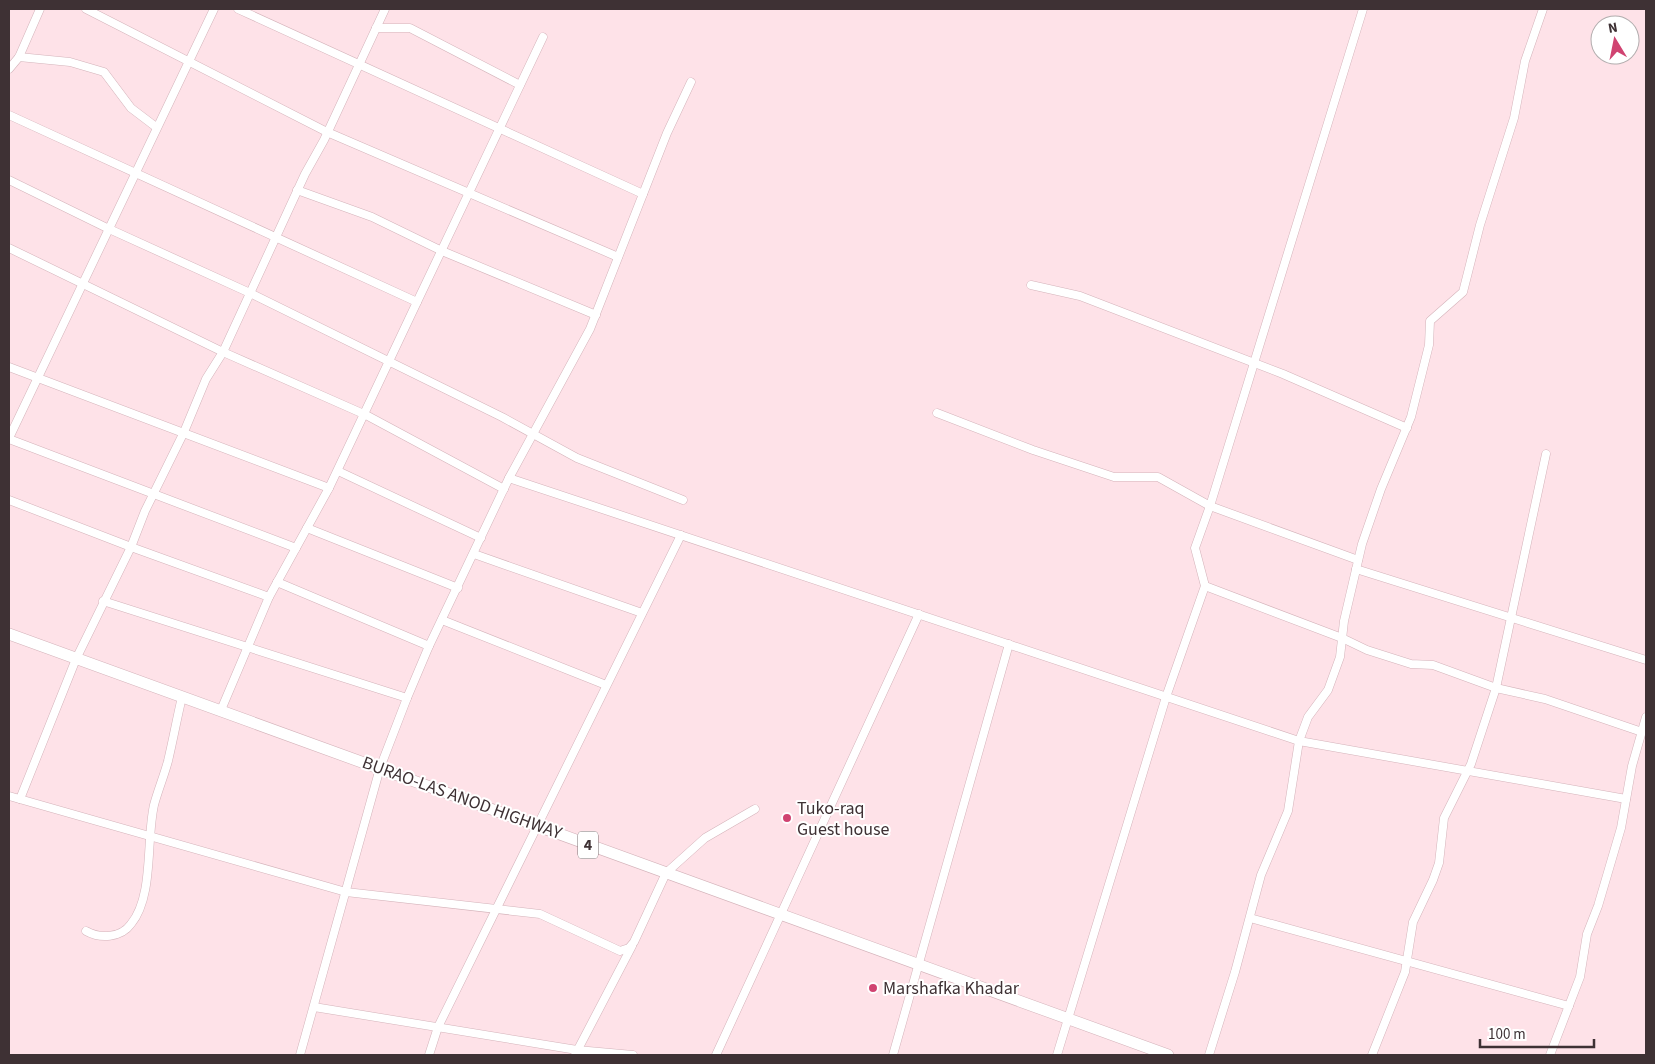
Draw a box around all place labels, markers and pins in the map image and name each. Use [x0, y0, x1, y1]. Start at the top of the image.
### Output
place label: Tuko-raq Guest house [797, 796, 890, 842]
marker: Tuko-raq Guest house [781, 812, 793, 824]
place label: Marshafka Khadar [883, 976, 1020, 1001]
marker: Marshafka Khadar [867, 982, 879, 994]

